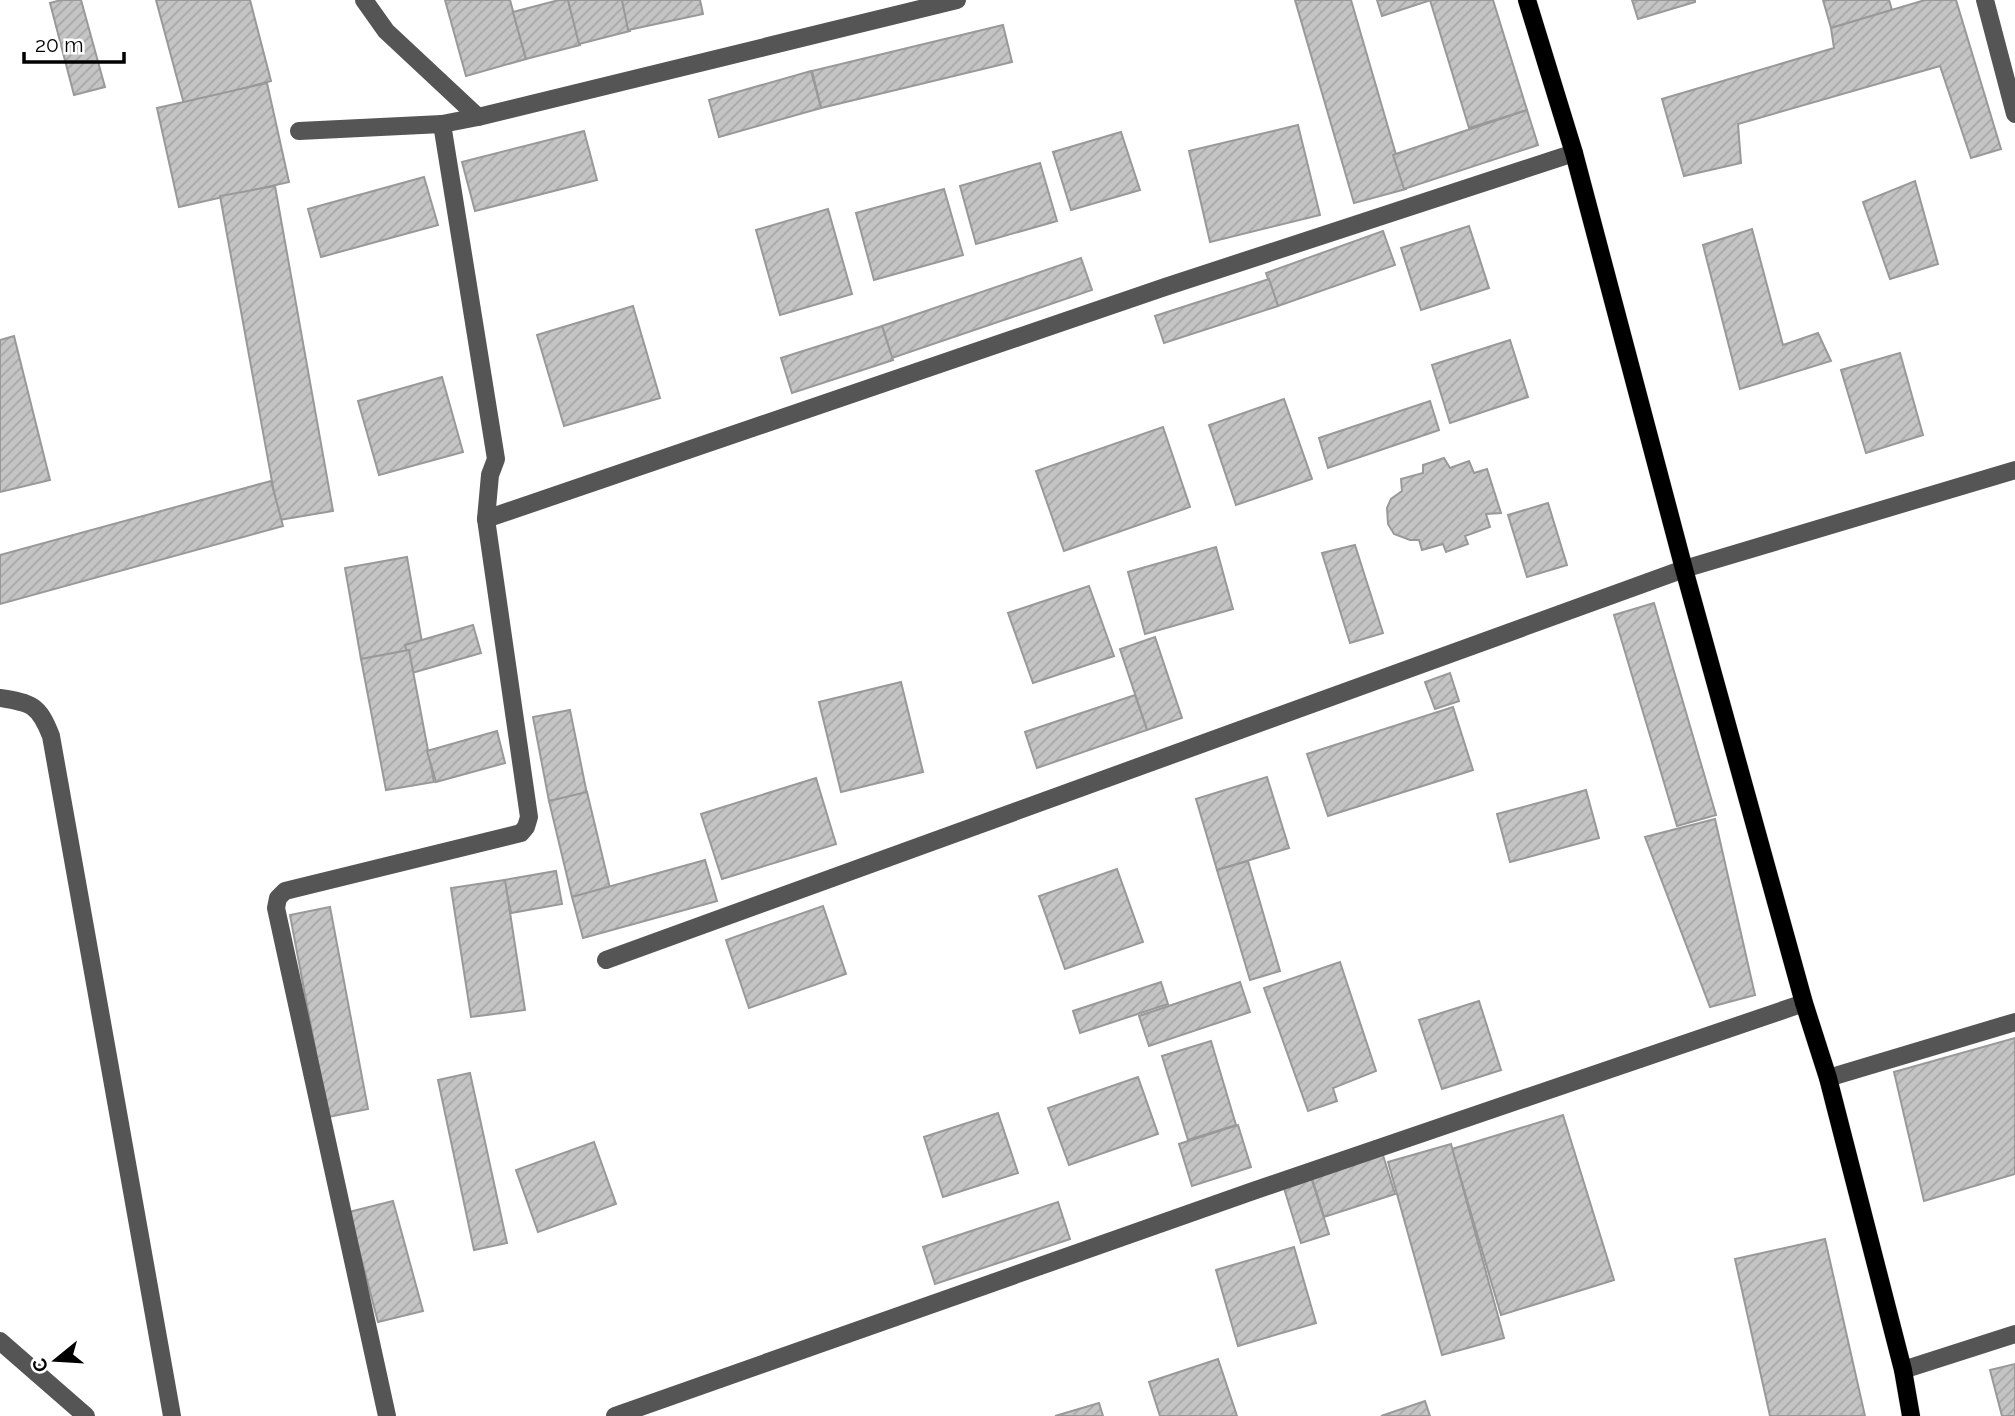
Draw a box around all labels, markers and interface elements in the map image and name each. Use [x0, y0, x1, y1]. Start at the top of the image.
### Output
scale bar [24, 21, 124, 65]
text: 20 m [35, 32, 83, 57]
north arrow [21, 1325, 91, 1395]
text: С [27, 1356, 52, 1375]

